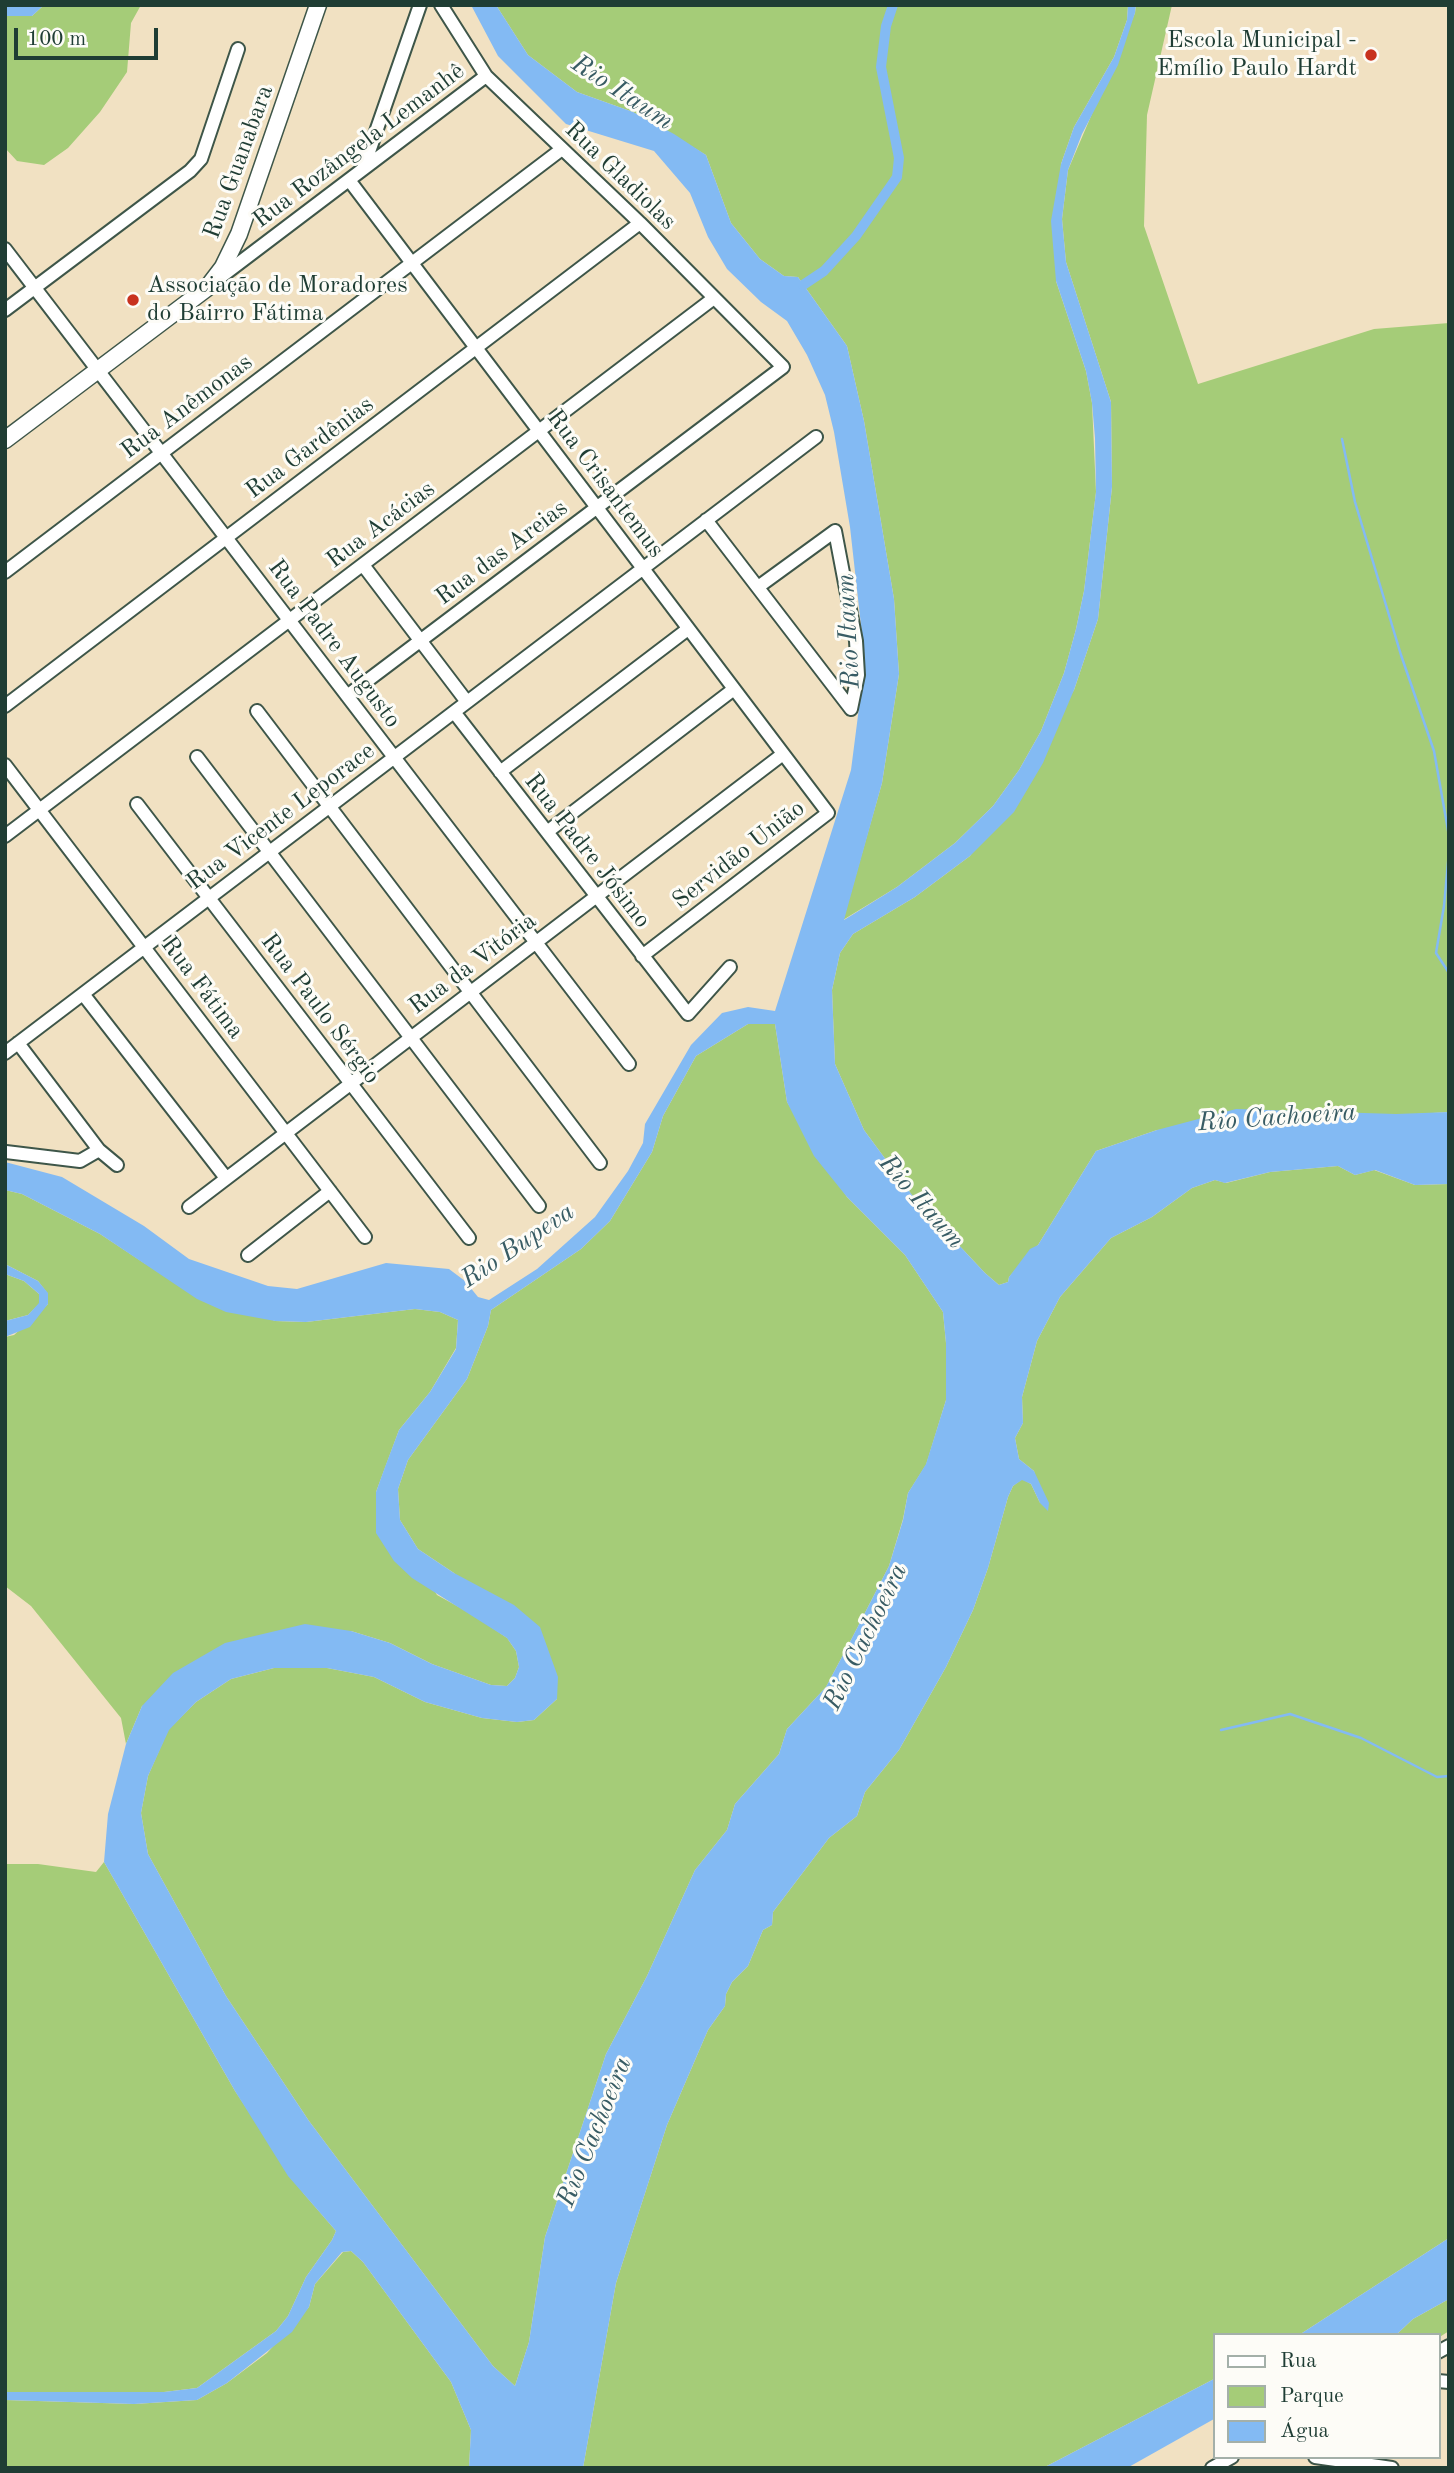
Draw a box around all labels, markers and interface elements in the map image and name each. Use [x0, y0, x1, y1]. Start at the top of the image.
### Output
scale bar [18, 14, 161, 58]
place label: Escola Municipal - Emílio Paulo Hardt [1157, 27, 1357, 83]
text: 100 m [27, 29, 86, 50]
marker: Escola Municipal - Emílio Paulo Hardt [1363, 47, 1379, 63]
water label: Rio Itaum [565, 49, 679, 137]
street label: Rua Rozângela Lemanhê [248, 57, 470, 235]
street label: Rua Guanabara [198, 81, 280, 243]
street label: Rua Gladiolas [558, 116, 682, 236]
place label: Associação de Moradores do Bairro Fátima [147, 272, 408, 328]
marker: Associação de Moradores do Bairro Fátima [125, 292, 141, 308]
street label: Rua Anêmonas [116, 348, 258, 466]
street label: Rua Gardênias [240, 391, 380, 505]
street label: Rua Crisantemus [540, 404, 670, 564]
street label: Rua Acácias [321, 475, 441, 575]
street label: Rua das Areias [430, 494, 574, 612]
street label: Rua Padre Augusto [261, 554, 407, 734]
water label: Rio Itaum [830, 573, 868, 689]
street label: Rua Vicente Leporace [181, 737, 381, 897]
street label: Rua Padre Jósimo [518, 768, 656, 934]
street label: Servidão União [667, 794, 811, 916]
street label: Rua da Vitória [404, 907, 542, 1021]
street label: Rua Paulo Sérgio [254, 928, 386, 1090]
street label: Rua Fátima [154, 931, 250, 1045]
water label: Rio Cachoeira [1197, 1097, 1357, 1139]
water label: Rio Itaum [871, 1148, 971, 1256]
water label: Rio Bupeva [455, 1197, 581, 1295]
water label: Rio Cachoeira [817, 1559, 915, 1715]
water label: Rio Cachoeira [551, 2053, 639, 2211]
legend [1212, 2333, 1440, 2459]
text: Rua [1280, 2351, 1317, 2372]
text: Parque [1280, 2386, 1344, 2407]
text: Água [1280, 2421, 1329, 2442]

